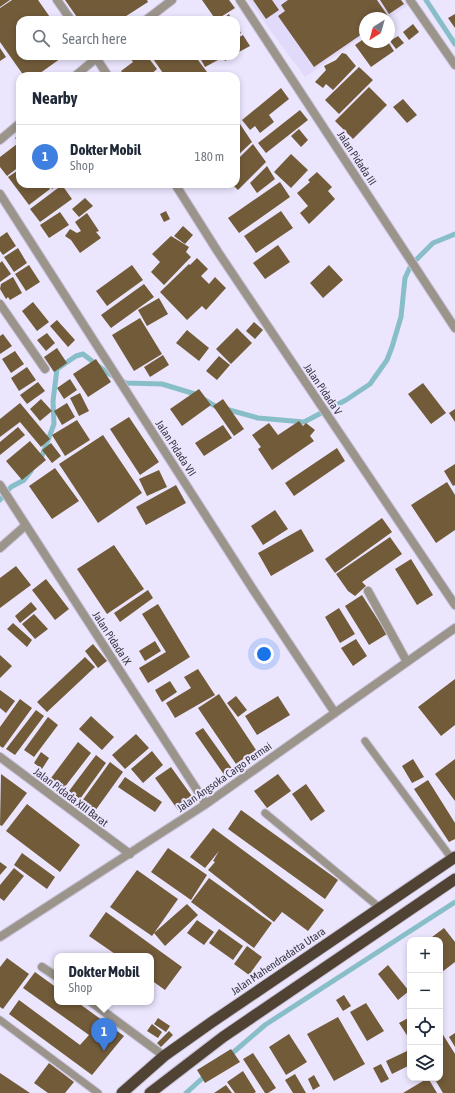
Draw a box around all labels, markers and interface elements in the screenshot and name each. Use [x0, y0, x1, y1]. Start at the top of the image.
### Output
north arrow [359, 12, 395, 48]
search box [16, 16, 240, 60]
icon: search [30, 27, 52, 49]
text: Search here [62, 30, 127, 47]
text: Nearby [32, 88, 78, 108]
street label: Jalan Pidada III [335, 129, 379, 187]
text: Dokter Mobil [70, 141, 141, 158]
text: 1 [42, 149, 48, 164]
text: 180 m [195, 149, 224, 164]
text: Shop [70, 158, 94, 173]
street label: Jalan Pidada V [302, 361, 345, 417]
street label: Jalan Pidada VII [153, 418, 199, 478]
street label: Jalan Pidada IX [90, 609, 134, 667]
your location [254, 644, 274, 664]
street label: Jalan Angsoka Cargo Permai [174, 740, 274, 814]
street label: Jalan Pidada XIII Barat [31, 765, 111, 829]
street label: Jalan Mahendradatta Utara [229, 925, 327, 997]
map controls [407, 937, 443, 1081]
button: + [407, 937, 443, 973]
popup [54, 953, 154, 1005]
text: Dokter Mobil [68, 963, 140, 980]
button: − [407, 973, 443, 1009]
text: Shop [68, 980, 92, 995]
button: locate [407, 1009, 443, 1045]
pin: 1 [91, 1018, 117, 1051]
button: layers [407, 1045, 443, 1081]

